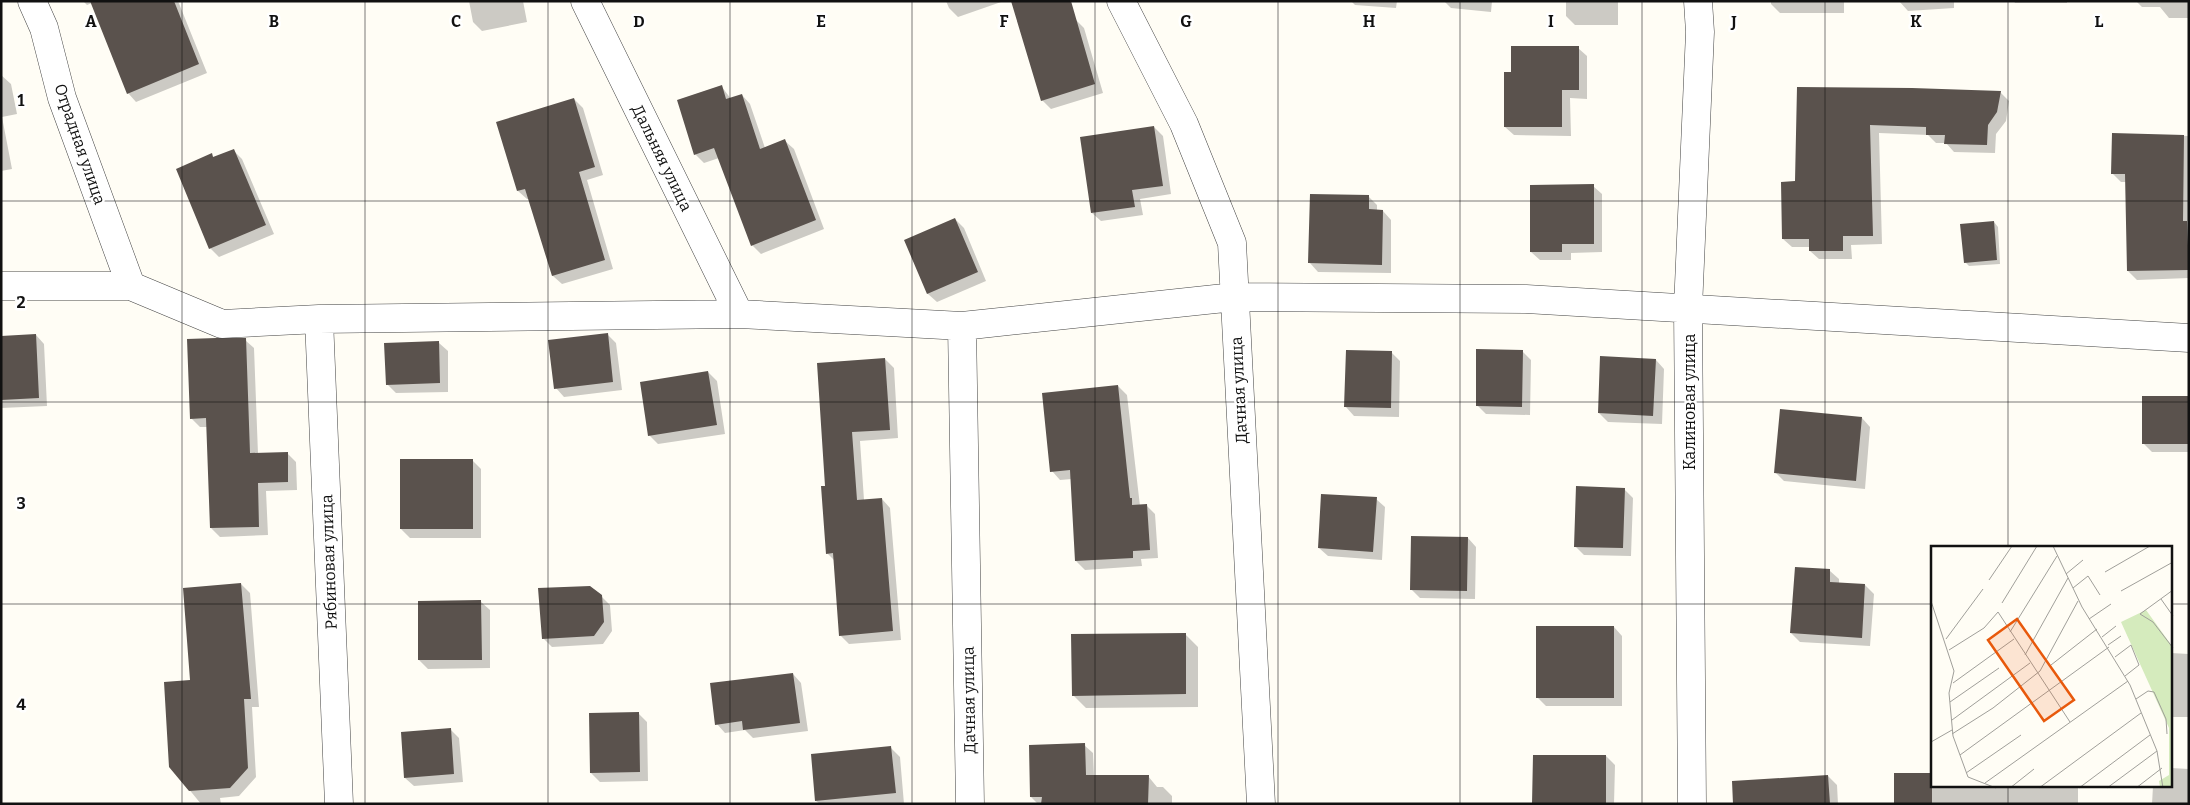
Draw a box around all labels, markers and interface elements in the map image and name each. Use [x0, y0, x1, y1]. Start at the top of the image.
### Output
text: A [85, 12, 97, 31]
text: B [269, 12, 279, 31]
text: C [451, 12, 461, 31]
text: D [633, 12, 645, 31]
text: E [816, 12, 826, 31]
text: F [1000, 12, 1009, 31]
text: G [1180, 12, 1192, 31]
text: H [1363, 12, 1376, 31]
text: I [1548, 12, 1554, 31]
text: J [1730, 12, 1737, 31]
text: K [1910, 12, 1922, 31]
text: L [2095, 12, 2104, 31]
street label: Отрадная улица [50, 81, 110, 207]
text: 1 [18, 91, 25, 110]
street label: Дальняя улица [628, 102, 696, 215]
text: 2 [16, 293, 26, 312]
street label: Калиновая улица [1680, 333, 1699, 470]
street label: Дачная улица [1227, 336, 1251, 444]
text: 3 [16, 494, 26, 513]
street label: Рябиновая улица [317, 494, 341, 630]
inset map [1931, 546, 2172, 788]
street label: Дачная улица [959, 646, 979, 754]
text: 4 [16, 695, 26, 714]

